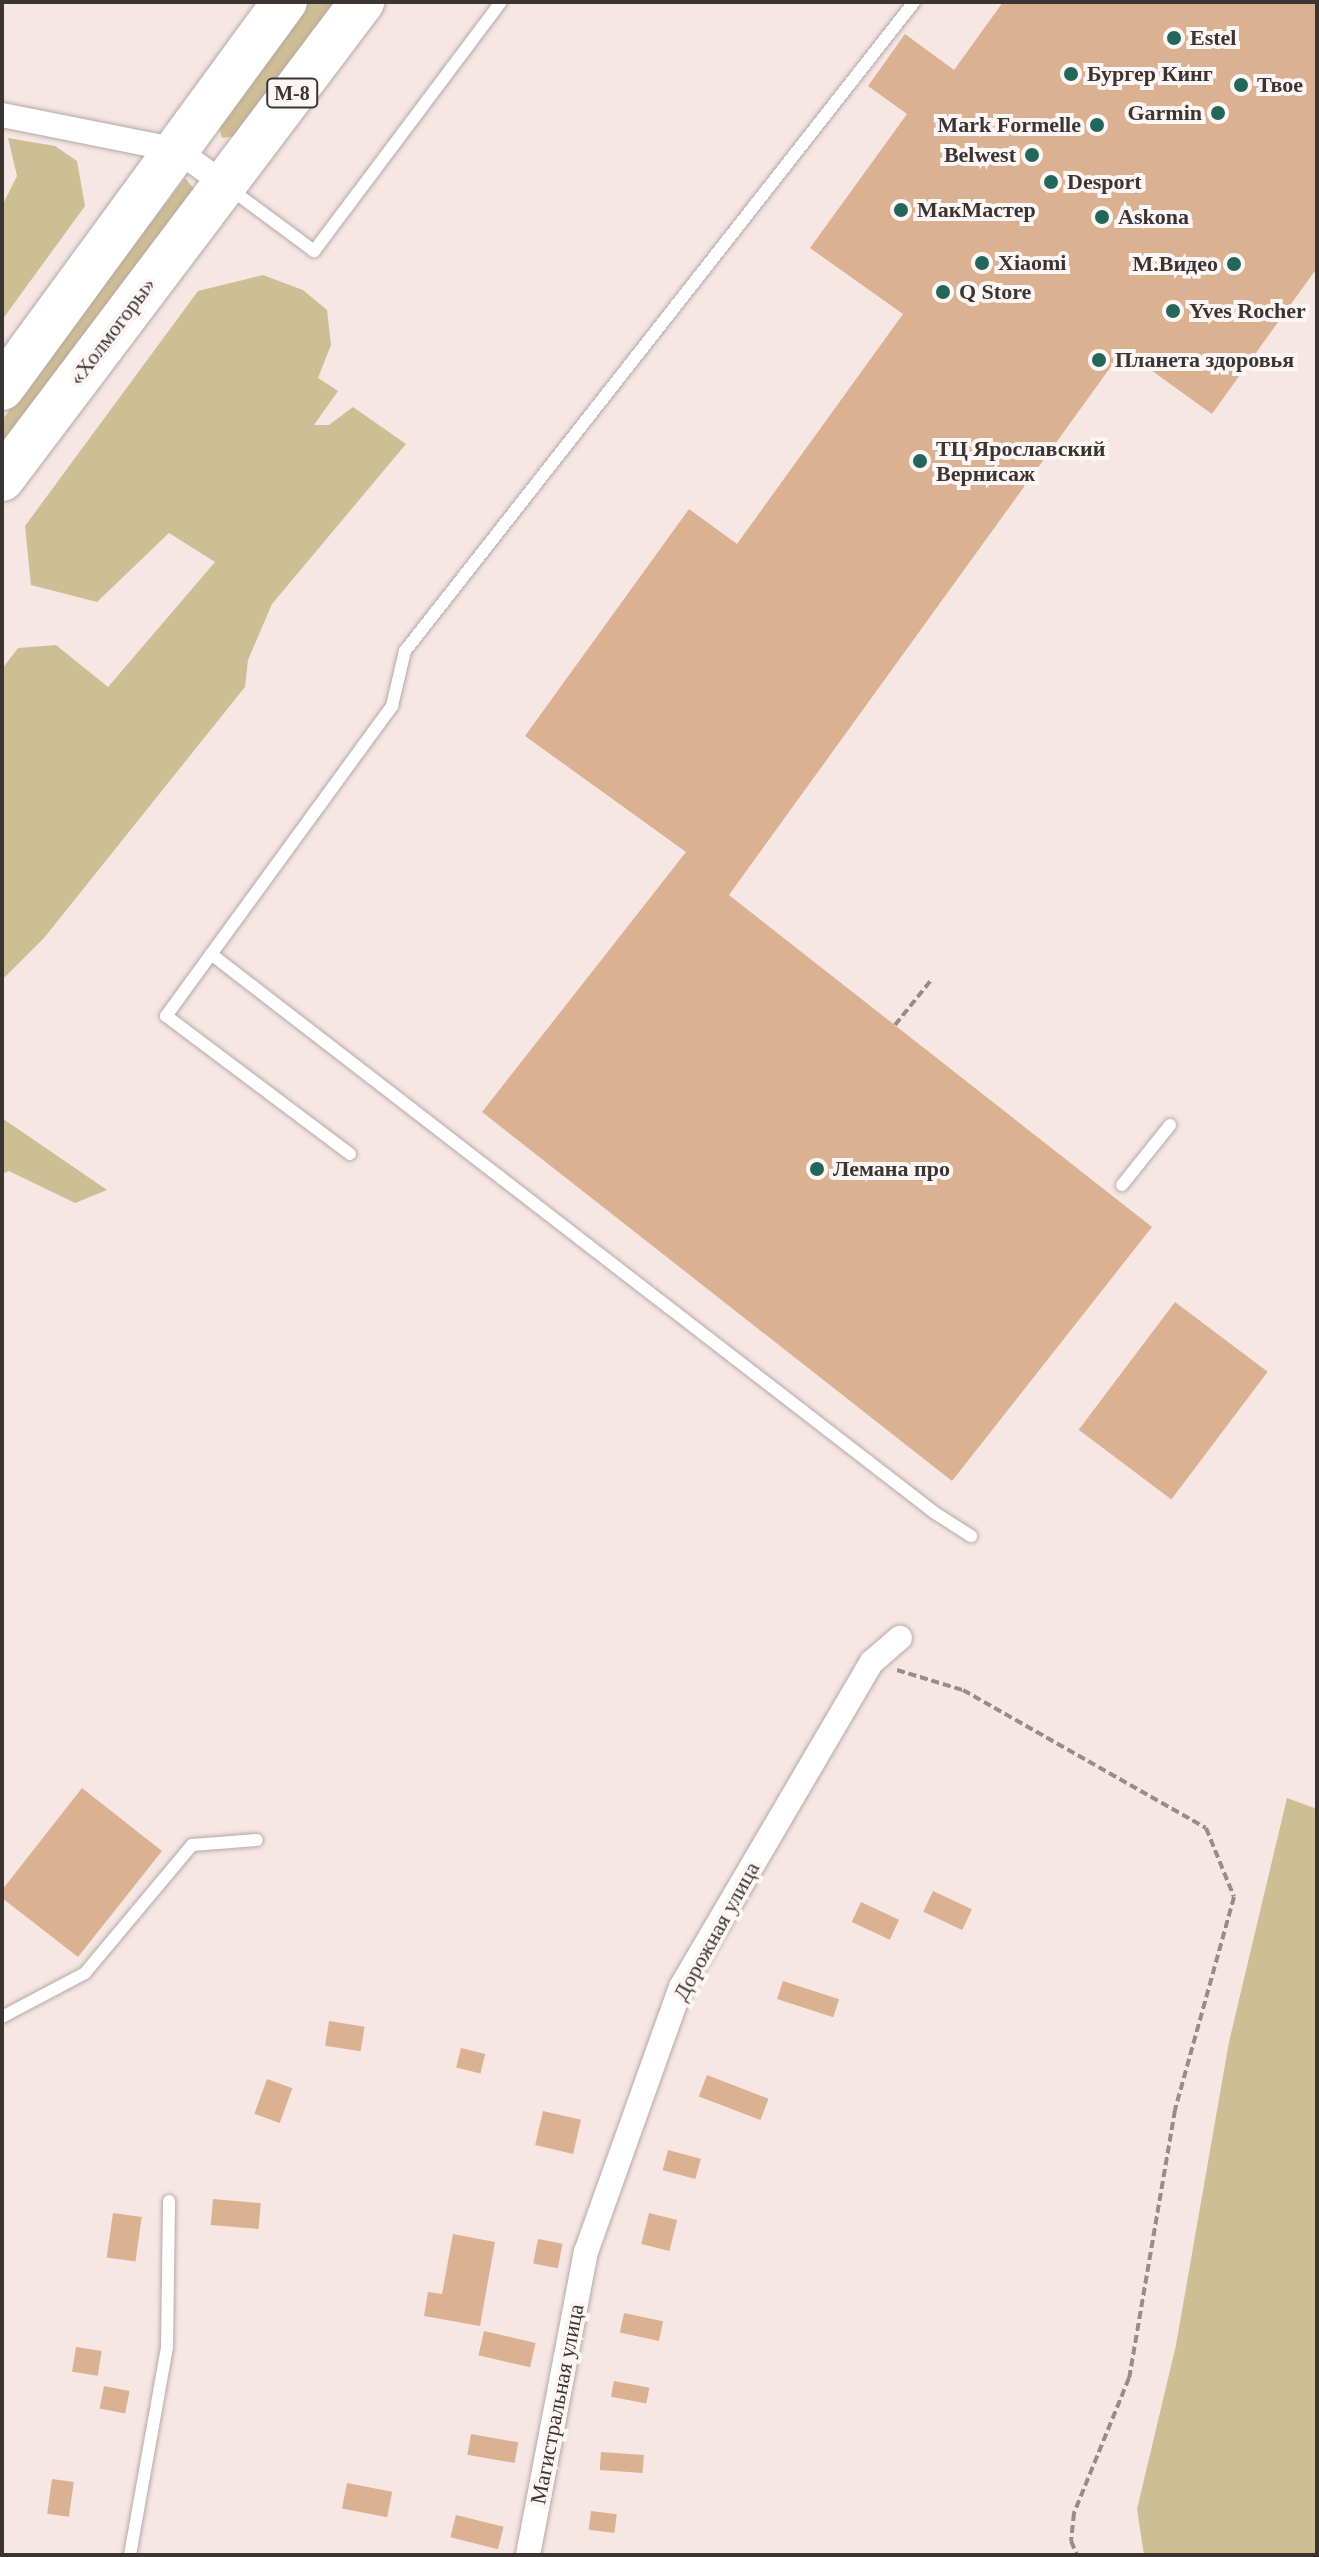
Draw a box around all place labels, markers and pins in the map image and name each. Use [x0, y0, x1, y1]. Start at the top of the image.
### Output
place label: Estel [1190, 25, 1236, 51]
marker: Estel [1165, 29, 1183, 47]
place label: Бургер Кинг [1087, 61, 1213, 87]
marker: Бургер Кинг [1062, 65, 1080, 83]
place label: Твое [1257, 72, 1303, 98]
marker: Твое [1232, 76, 1250, 94]
place label: Garmin [1127, 100, 1202, 126]
marker: Garmin [1209, 104, 1227, 122]
place label: Mark Formelle [937, 112, 1081, 138]
marker: Mark Formelle [1088, 116, 1106, 134]
place label: Belwest [944, 142, 1016, 168]
marker: Belwest [1023, 146, 1041, 164]
place label: Desport [1067, 169, 1142, 195]
marker: Desport [1042, 173, 1060, 191]
place label: МакМастер [917, 197, 1036, 223]
marker: МакМастер [892, 201, 910, 219]
place label: Askona [1118, 204, 1189, 230]
marker: Askona [1093, 208, 1111, 226]
place label: Xiaomi [998, 250, 1066, 276]
place label: М.Видео [1132, 251, 1218, 277]
marker: Xiaomi [973, 254, 991, 272]
marker: М.Видео [1225, 255, 1243, 273]
place label: Q Store [959, 279, 1031, 305]
marker: Q Store [934, 283, 952, 301]
place label: Yves Rocher [1189, 298, 1306, 324]
marker: Yves Rocher [1164, 302, 1182, 320]
place label: Планета здоровья [1115, 347, 1294, 373]
marker: Планета здоровья [1090, 351, 1108, 369]
place label: ТЦ Ярославский Вернисаж [936, 435, 1105, 486]
marker: ТЦ Ярославский Вернисаж [911, 452, 929, 470]
place label: Лемана про [833, 1156, 950, 1182]
marker: Лемана про [808, 1160, 826, 1178]

